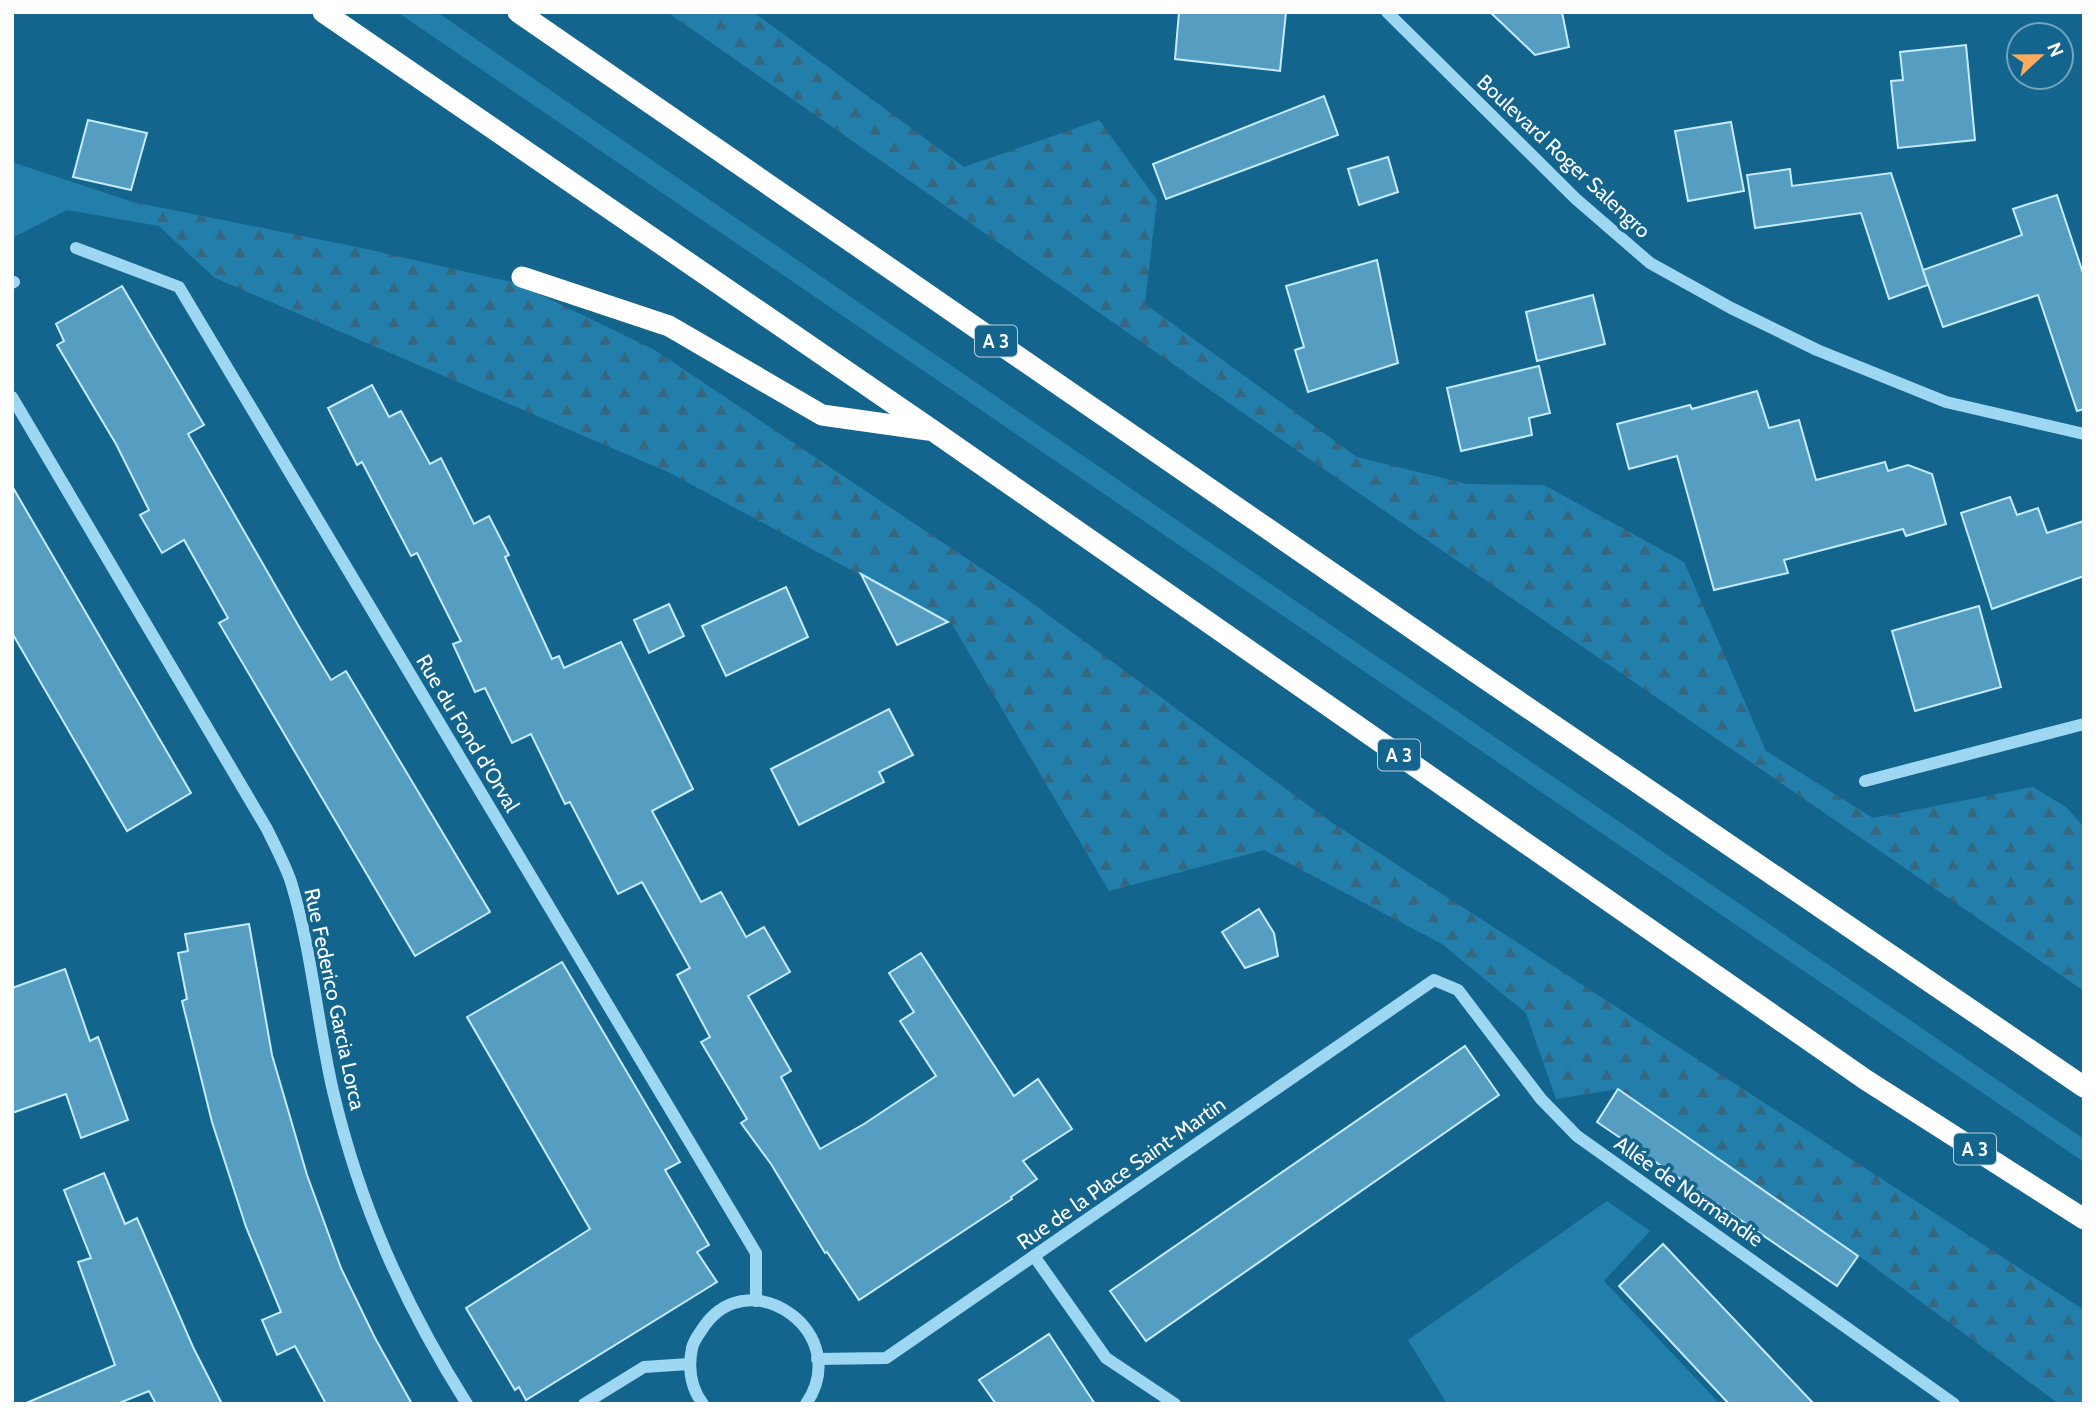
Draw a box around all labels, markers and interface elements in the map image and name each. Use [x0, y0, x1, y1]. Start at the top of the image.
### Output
north arrow [2005, 21, 2075, 91]
text: N [2042, 39, 2068, 60]
street label: Boulevard Roger Salengro [1472, 69, 1656, 243]
road number: A 3 [975, 326, 1017, 356]
street label: Rue du Fond d'Orval [411, 650, 525, 816]
road number: A 3 [1378, 740, 1420, 770]
street label: Rue Federico Garcia Lorca [299, 886, 371, 1112]
street label: Rue de la Place Saint-Martin [1012, 1091, 1230, 1255]
street label: Allée de Normandie [1610, 1130, 1768, 1252]
road number: A 3 [1954, 1134, 1996, 1164]

